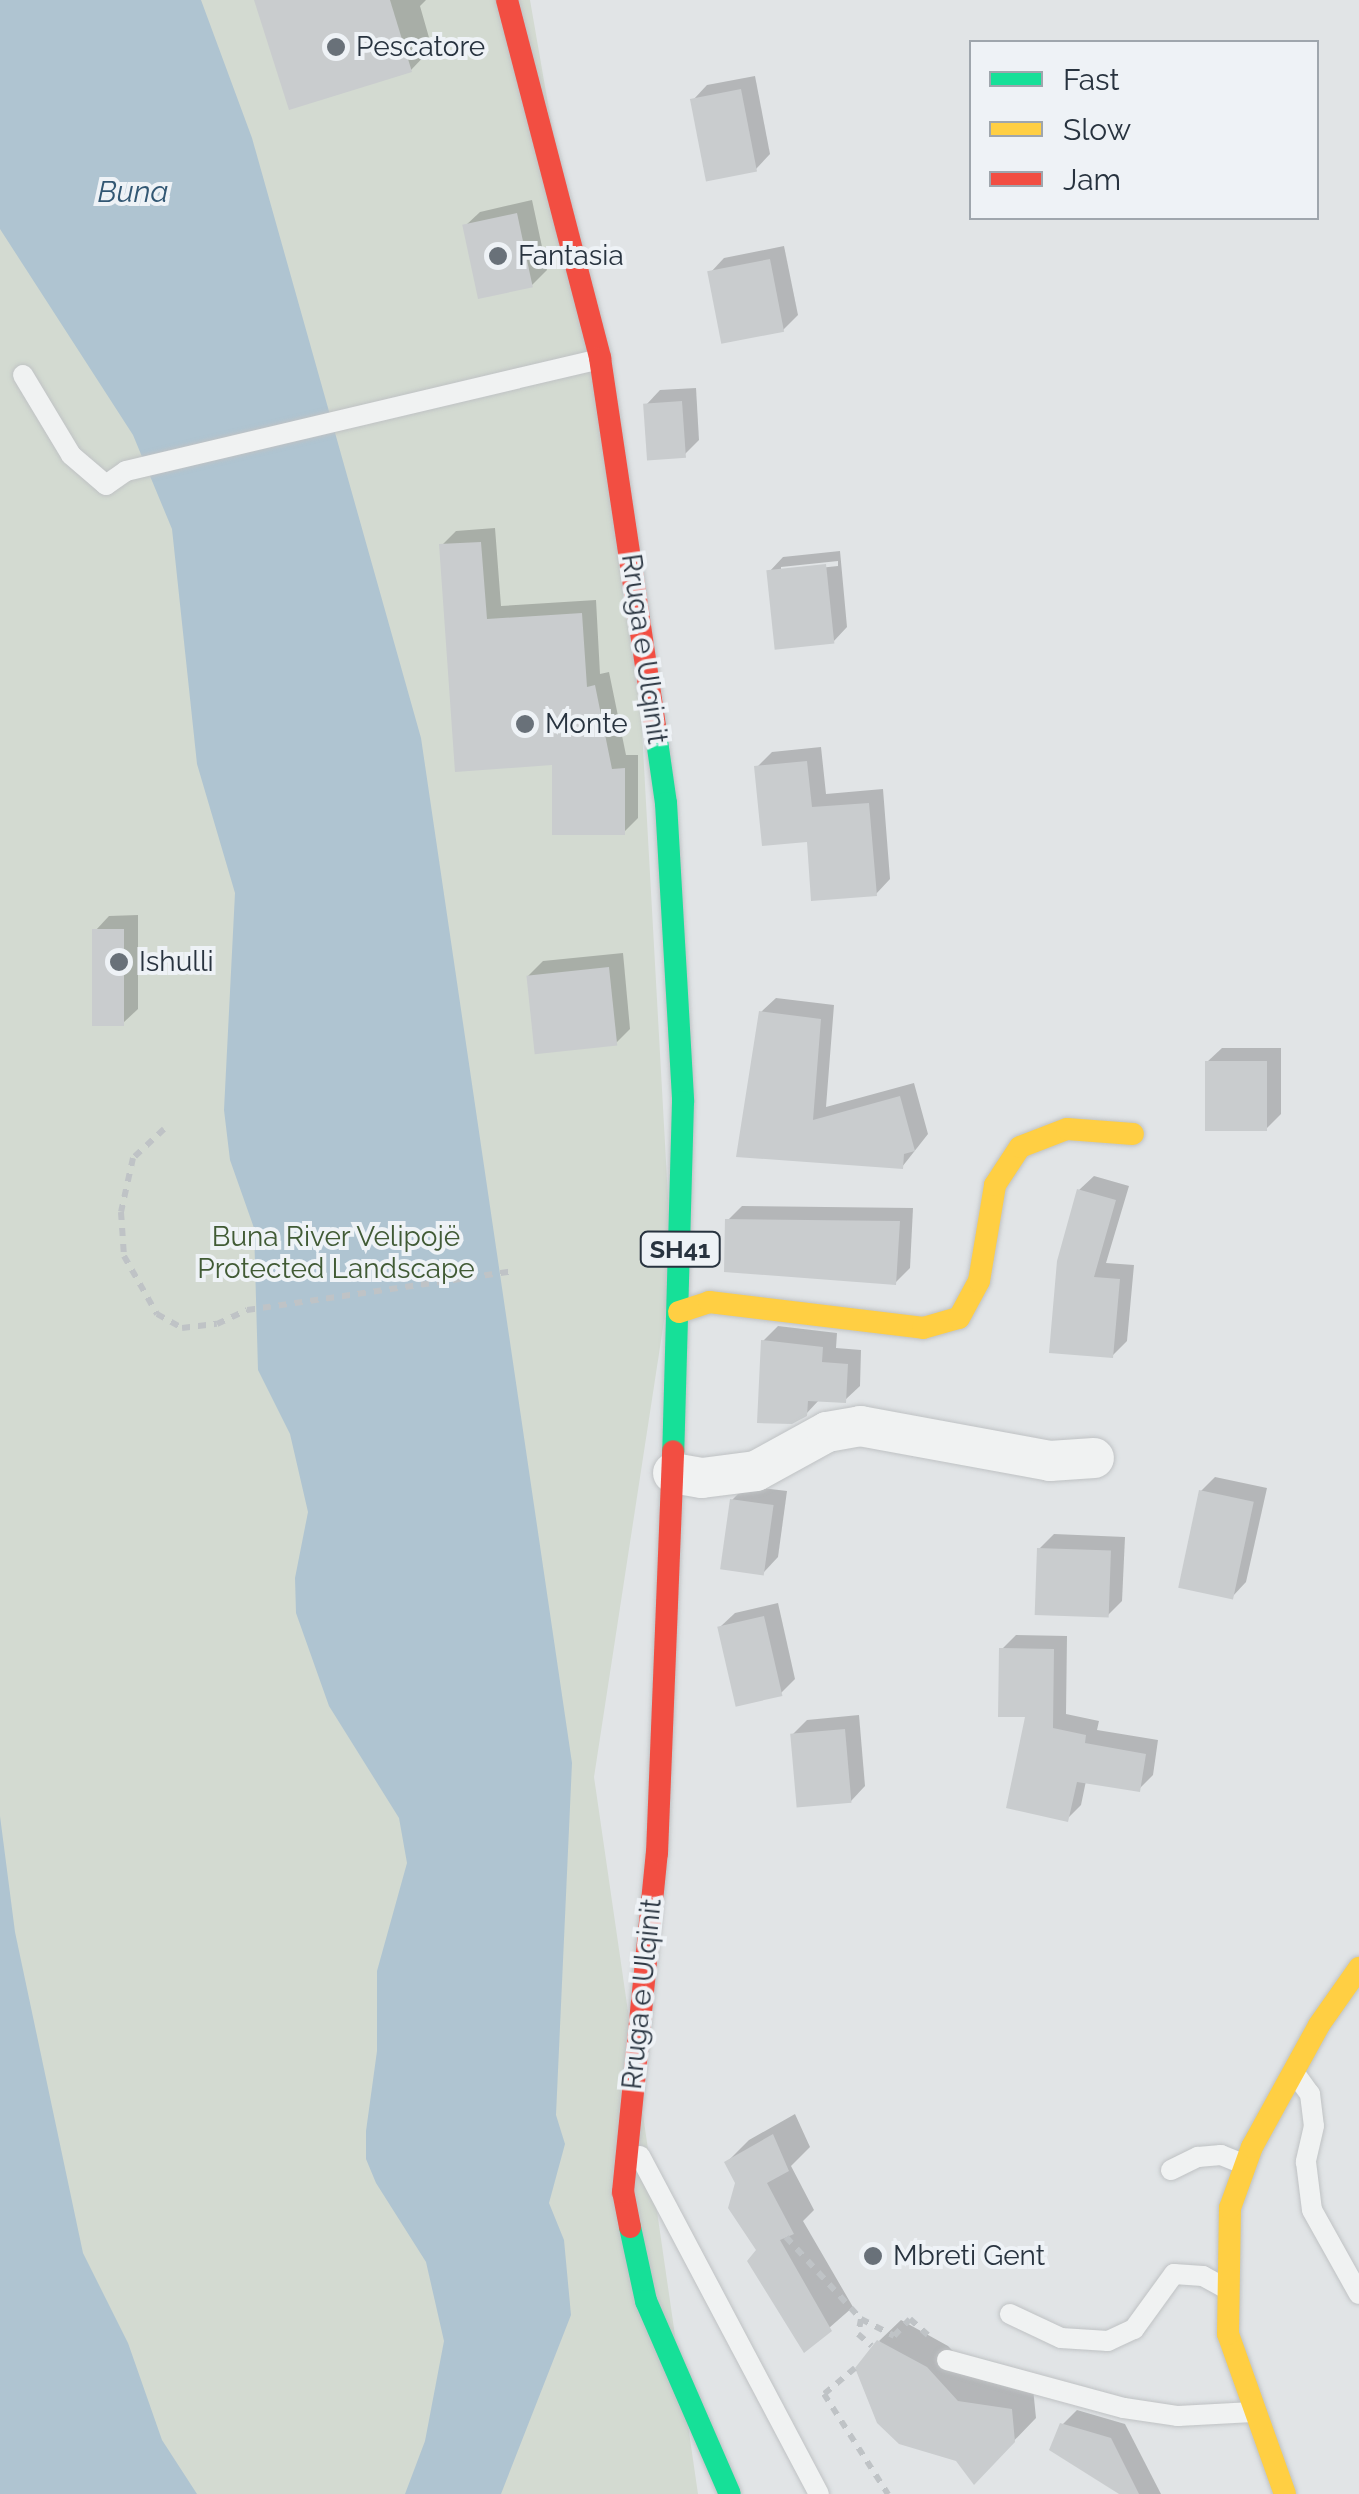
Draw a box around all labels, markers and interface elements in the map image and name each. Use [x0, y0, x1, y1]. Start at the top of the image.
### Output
place label: Pescatore [356, 30, 485, 64]
marker: Pescatore [325, 36, 347, 58]
legend [969, 40, 1319, 220]
text: Fast [1063, 62, 1120, 97]
text: Slow [1063, 112, 1131, 147]
text: Jam [1063, 162, 1121, 197]
water label: Buna [98, 174, 168, 210]
place label: Fantasia [518, 239, 624, 273]
marker: Fantasia [487, 245, 509, 267]
street label: Rruga e Ulqinit [614, 552, 674, 746]
place label: Monte [545, 707, 628, 741]
marker: Monte [514, 713, 536, 735]
place label: Ishulli [139, 945, 214, 979]
marker: Ishulli [108, 951, 130, 973]
park label: Buna River Velipojë Protected Landscape [197, 1220, 475, 1286]
road number: SH41 [638, 1229, 722, 1269]
street label: Rruga e Ulqinit [615, 1897, 669, 2091]
place label: Mbreti Gent [893, 2239, 1045, 2273]
marker: Mbreti Gent [862, 2245, 884, 2267]

